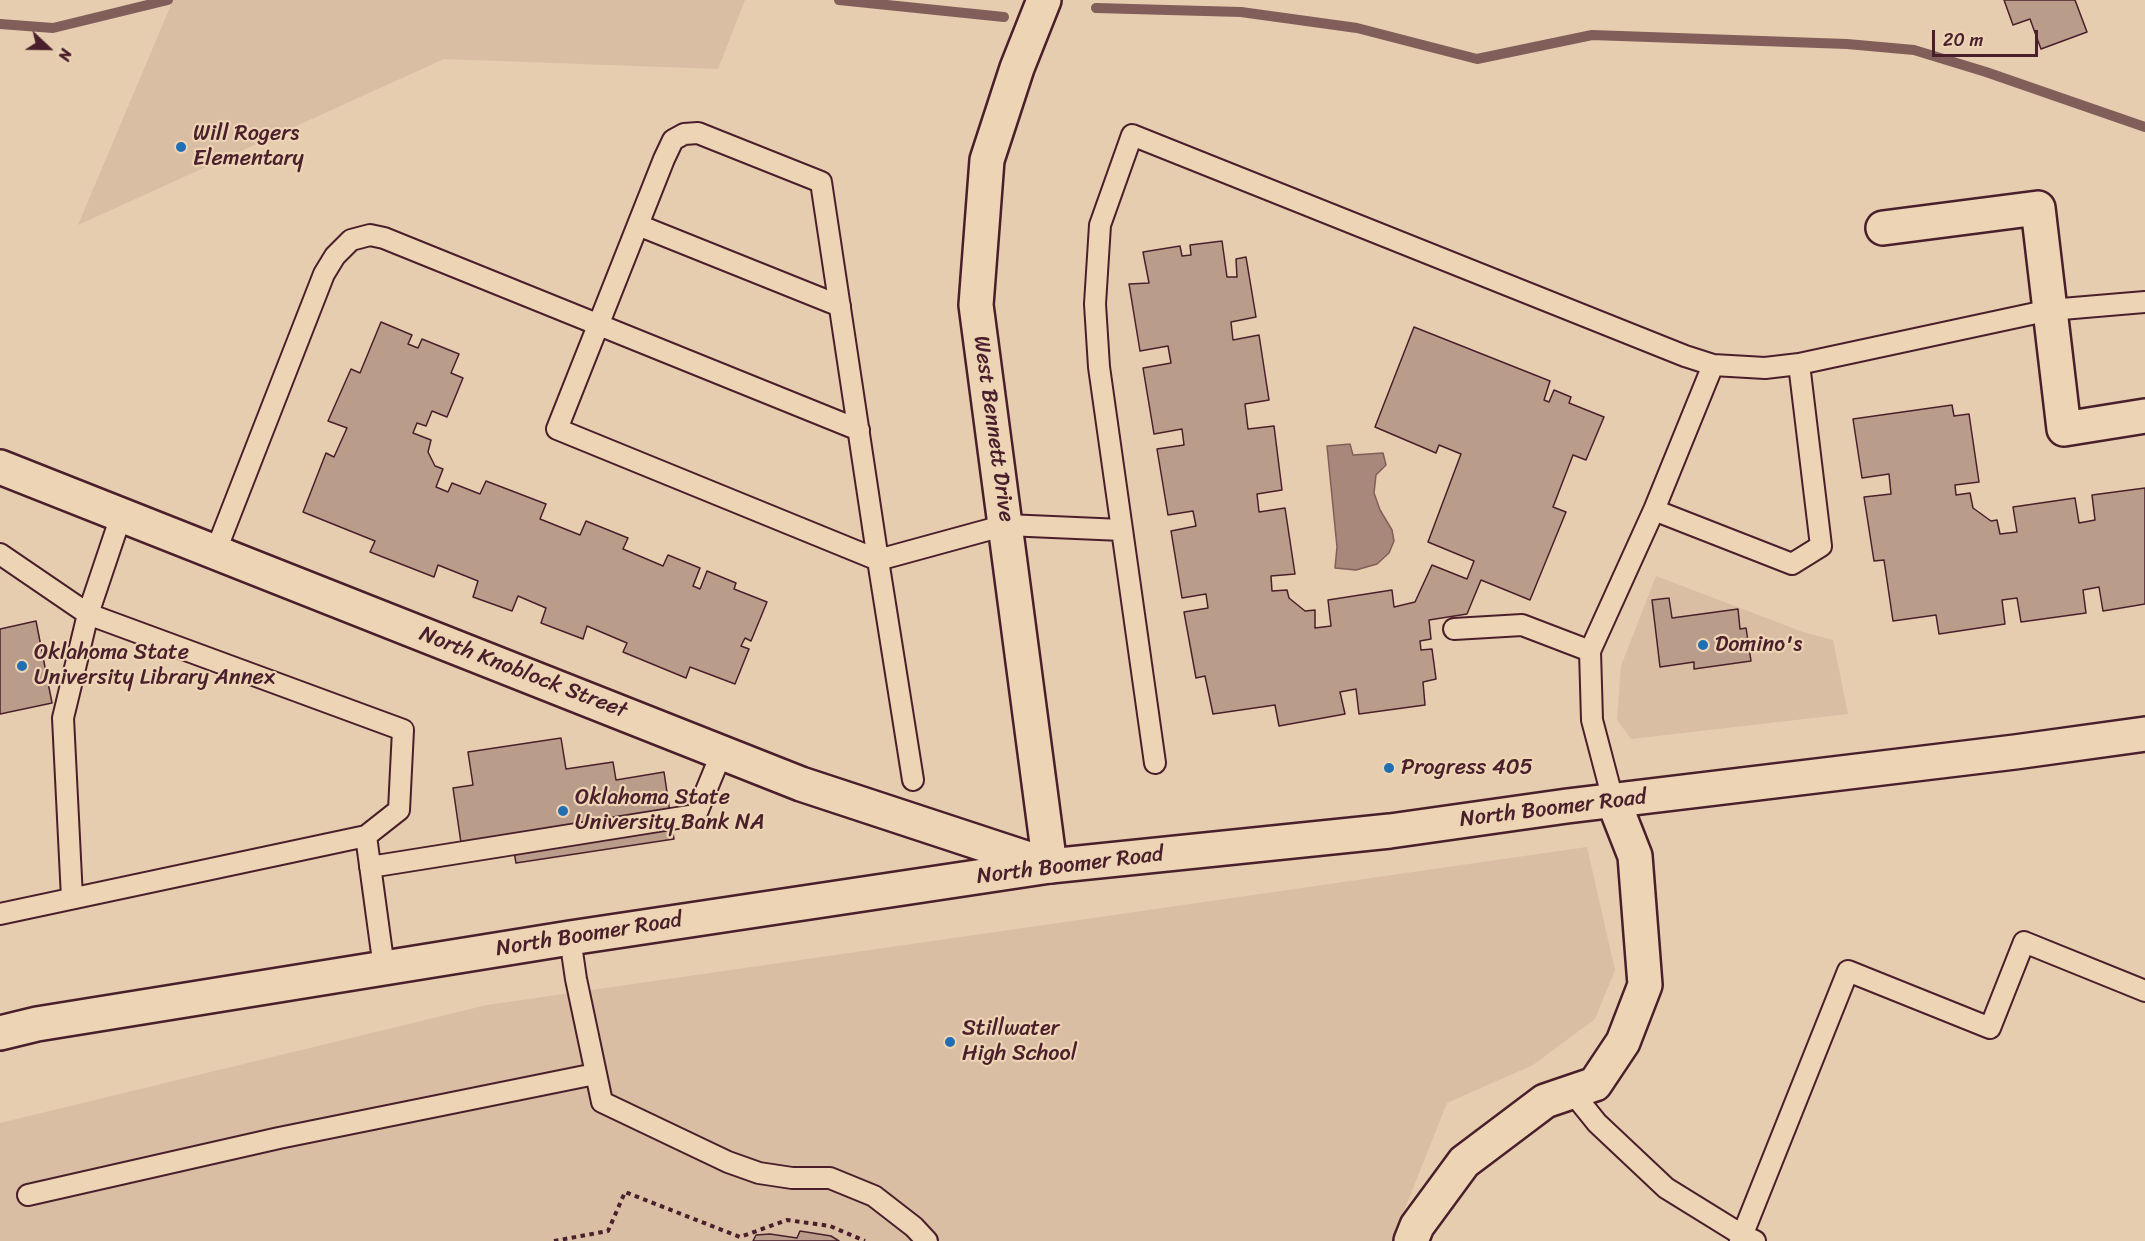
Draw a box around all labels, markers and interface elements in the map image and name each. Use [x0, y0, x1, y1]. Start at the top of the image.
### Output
north arrow [18, 18, 78, 78]
scale bar [1935, 18, 2042, 56]
text: 20 m [1943, 24, 1983, 56]
text: N [50, 44, 81, 66]
place label: Will Rogers Elementary [193, 121, 304, 172]
marker: Will Rogers Elementary [174, 140, 188, 154]
street label: West Bennett Drive [967, 334, 1019, 524]
street label: North Knoblock Street [415, 621, 631, 725]
place label: Domino's [1715, 632, 1802, 658]
marker: Domino's [1696, 638, 1710, 652]
place label: Oklahoma State University Library Annex [34, 640, 275, 692]
marker: Oklahoma State University Library Annex [15, 659, 29, 673]
place label: Progress 405 [1401, 755, 1533, 781]
marker: Progress 405 [1382, 761, 1396, 775]
street label: North Boomer Road [1458, 784, 1648, 834]
place label: Oklahoma State University Bank NA [575, 785, 765, 836]
marker: Oklahoma State University Bank NA [556, 804, 570, 818]
street label: North Boomer Road [975, 841, 1165, 891]
street label: North Boomer Road [494, 907, 684, 963]
place label: Stillwater High School [962, 1016, 1077, 1068]
marker: Stillwater High School [943, 1035, 957, 1049]

